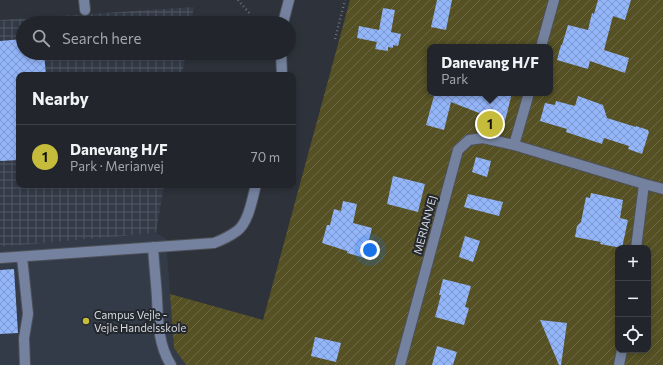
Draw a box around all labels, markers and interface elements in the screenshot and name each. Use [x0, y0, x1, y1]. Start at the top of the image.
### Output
search box [16, 16, 296, 60]
icon: search [30, 27, 52, 49]
text: Search here [62, 29, 141, 47]
popup [427, 44, 553, 96]
text: Danevang H/F [441, 53, 539, 71]
text: Park [441, 71, 468, 87]
text: Nearby [32, 88, 89, 109]
pin: 1 [477, 109, 503, 139]
text: Danevang H/F [70, 140, 168, 158]
text: 1 [42, 149, 48, 165]
text: 70 m [251, 149, 280, 165]
text: Park · Merianvej [70, 158, 164, 174]
street label: MERIANVEJ [410, 194, 440, 256]
your location [360, 240, 380, 260]
map controls [615, 245, 651, 353]
button: + [615, 245, 651, 281]
button: − [615, 281, 651, 317]
place label: Campus Vejle - Vejle Handelsskole [94, 308, 186, 334]
marker: Campus Vejle - Vejle Handelsskole [81, 316, 91, 326]
button: locate [615, 317, 651, 353]

